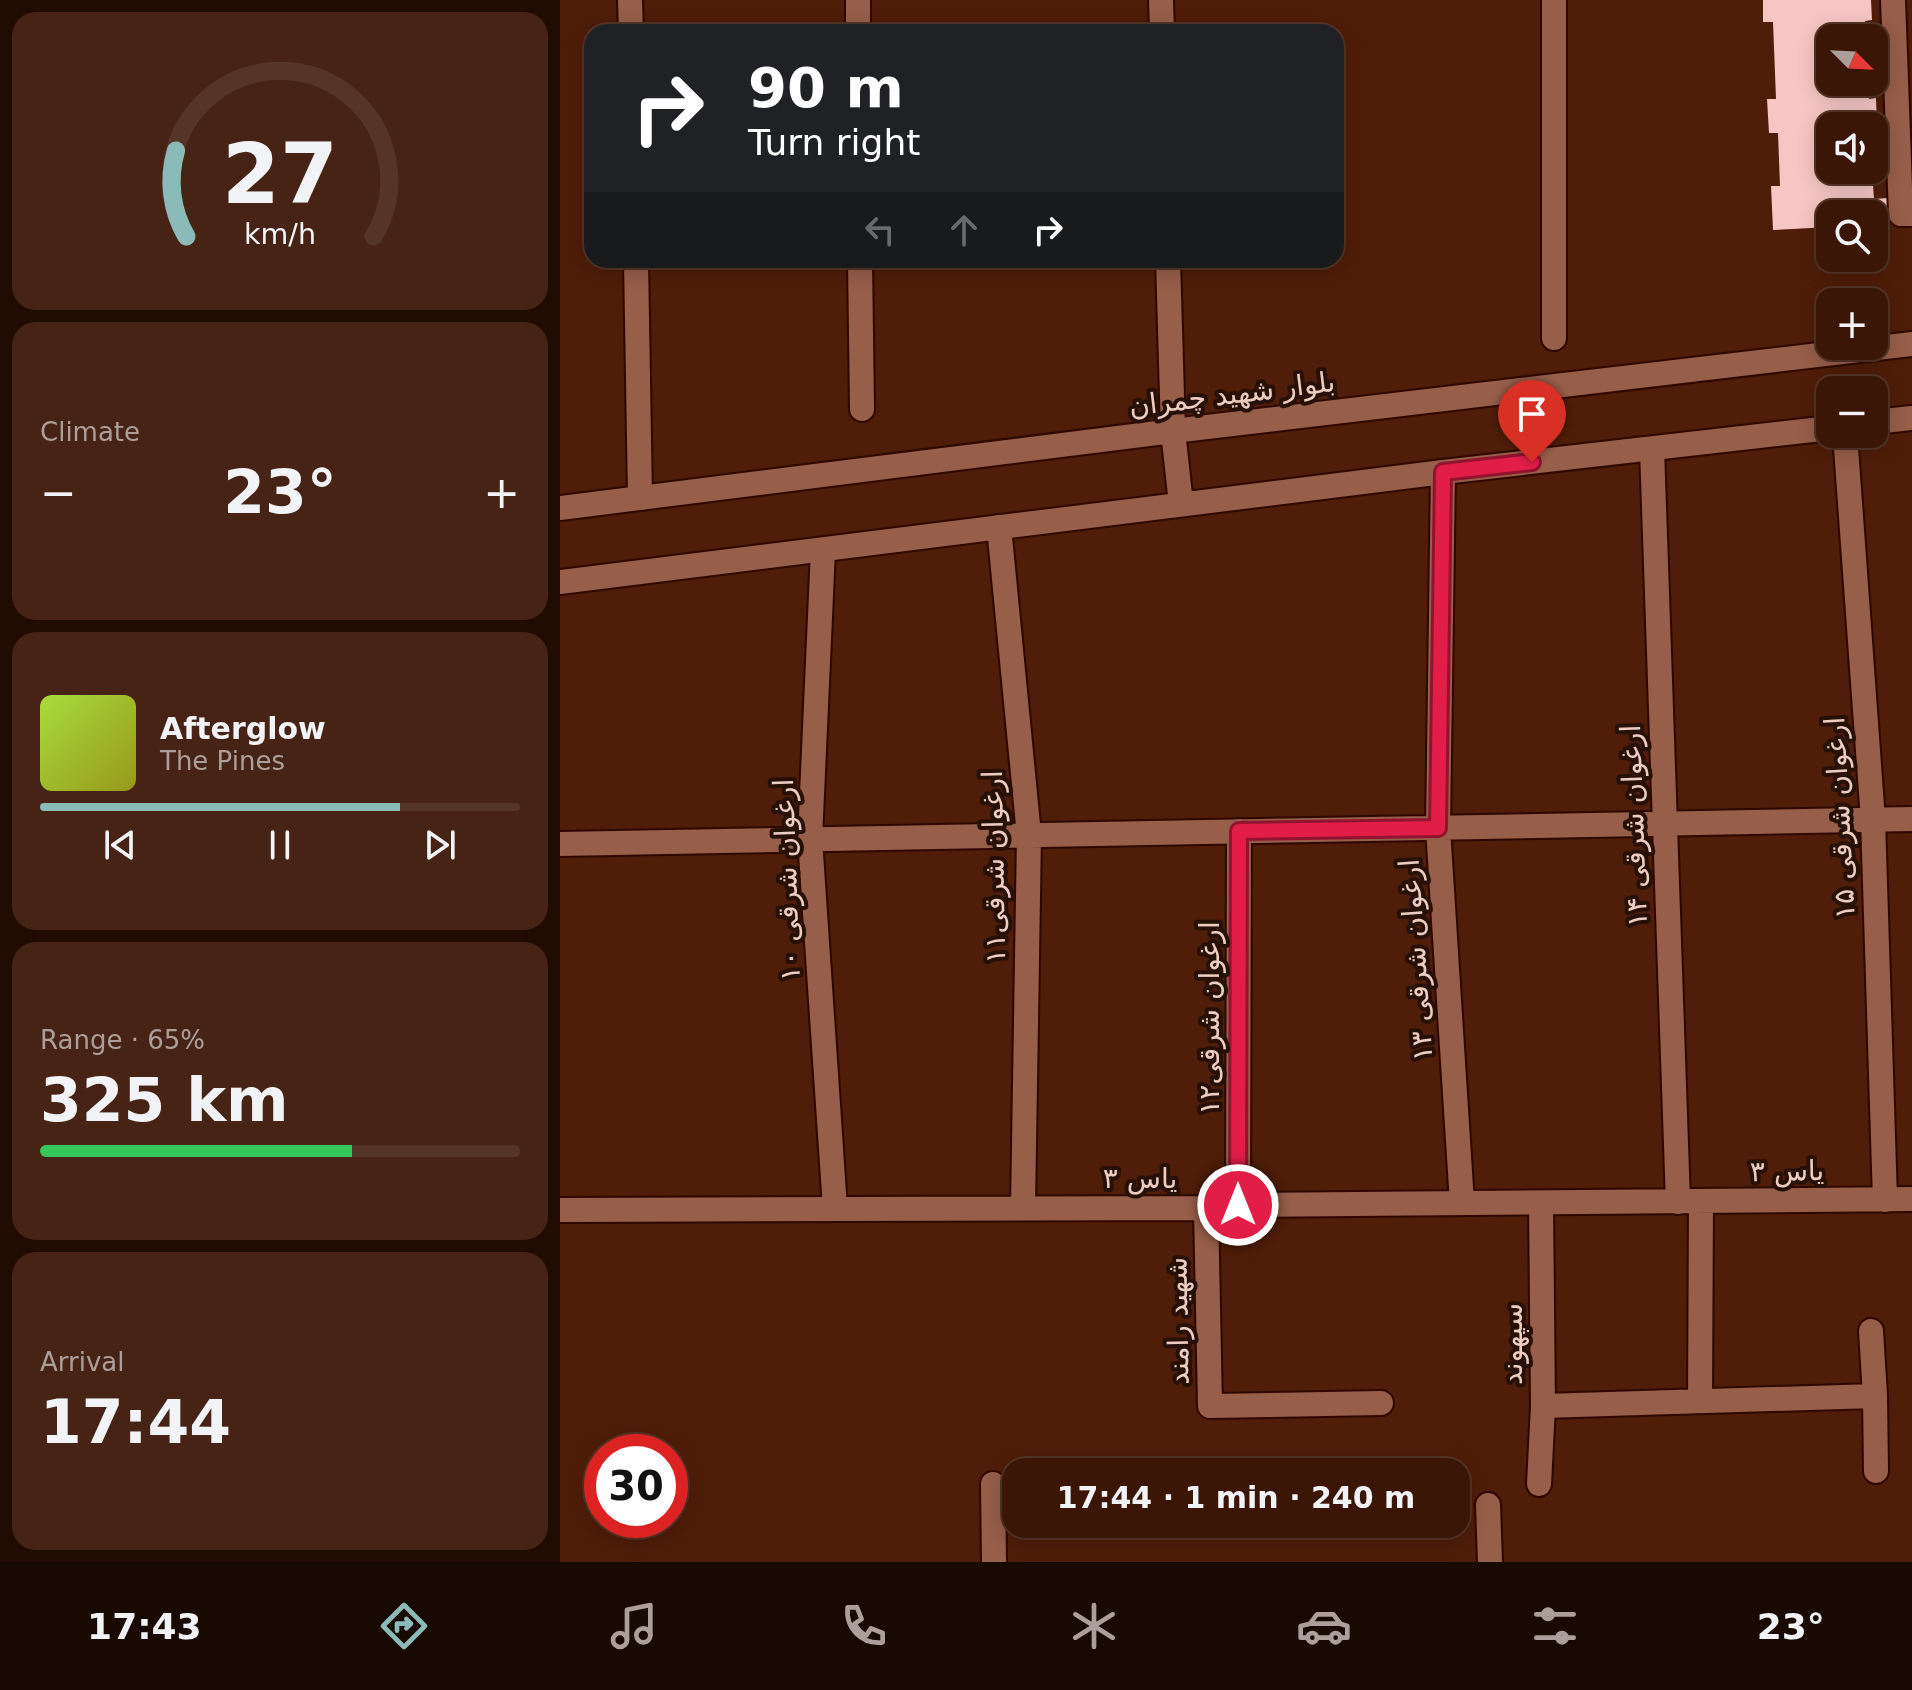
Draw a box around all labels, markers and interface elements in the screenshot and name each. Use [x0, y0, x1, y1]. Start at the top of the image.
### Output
north arrow [1816, 24, 1888, 96]
map controls [1816, 24, 1888, 448]
text: 90 m [748, 55, 904, 120]
icon: right [616, 56, 720, 160]
button: sound [1816, 112, 1888, 184]
text: Turn right [748, 122, 920, 163]
text: 27 [222, 126, 338, 223]
button: search [1816, 200, 1888, 272]
icon: left [858, 208, 902, 252]
icon: ahead [942, 208, 986, 252]
icon: right [1026, 208, 1070, 252]
text: km/h [244, 217, 316, 251]
button: + [1816, 288, 1888, 360]
street label: بلوار شهید چمران [1127, 365, 1337, 423]
button: − [1816, 376, 1888, 448]
pin [1498, 380, 1566, 462]
icon: arrive [1510, 392, 1554, 436]
text: Climate [40, 417, 140, 447]
text: 23° [223, 457, 337, 527]
text: − [40, 467, 77, 518]
text: + [483, 467, 520, 518]
text: Afterglow [160, 711, 326, 746]
street label: ارغوان شرقی ۱۵ [1818, 716, 1862, 920]
street label: ارغوان شرقی ۱۴ [1614, 724, 1654, 928]
text: The Pines [160, 746, 285, 776]
street label: ارغوان شرقی۱۱ [976, 770, 1012, 964]
street label: ارغوان شرقی ۱۰ [767, 778, 807, 982]
icon: previous [98, 823, 142, 867]
icon: pause [258, 823, 302, 867]
icon: next [418, 823, 462, 867]
street label: ارغوان شرقی ۱۳ [1392, 858, 1440, 1062]
street label: ارغوان شرقی۱۲ [1193, 921, 1226, 1115]
text: Range · 65% [40, 1025, 205, 1055]
text: 325 km [40, 1065, 289, 1135]
street label: یاس ۳ [1749, 1154, 1825, 1188]
street label: یاس ۳ [1103, 1162, 1177, 1195]
position arrow [1196, 1163, 1280, 1247]
street label: شهید رامند [1160, 1257, 1196, 1385]
street label: سپهوند [1496, 1303, 1529, 1385]
text: Arrival [40, 1347, 124, 1377]
text: 17:44 [40, 1387, 231, 1457]
speed limit sign: 30 [584, 1434, 688, 1538]
text: 17:44 · 1 min · 240 m [1057, 1480, 1415, 1515]
icon: directions [376, 1598, 432, 1654]
icon: music [606, 1598, 662, 1654]
icon: phone [836, 1598, 892, 1654]
icon: climate [1066, 1598, 1122, 1654]
icon: car [1296, 1598, 1352, 1654]
icon: filters [1527, 1598, 1583, 1654]
text: 17:43 [87, 1606, 202, 1647]
text: 23° [1757, 1606, 1825, 1647]

